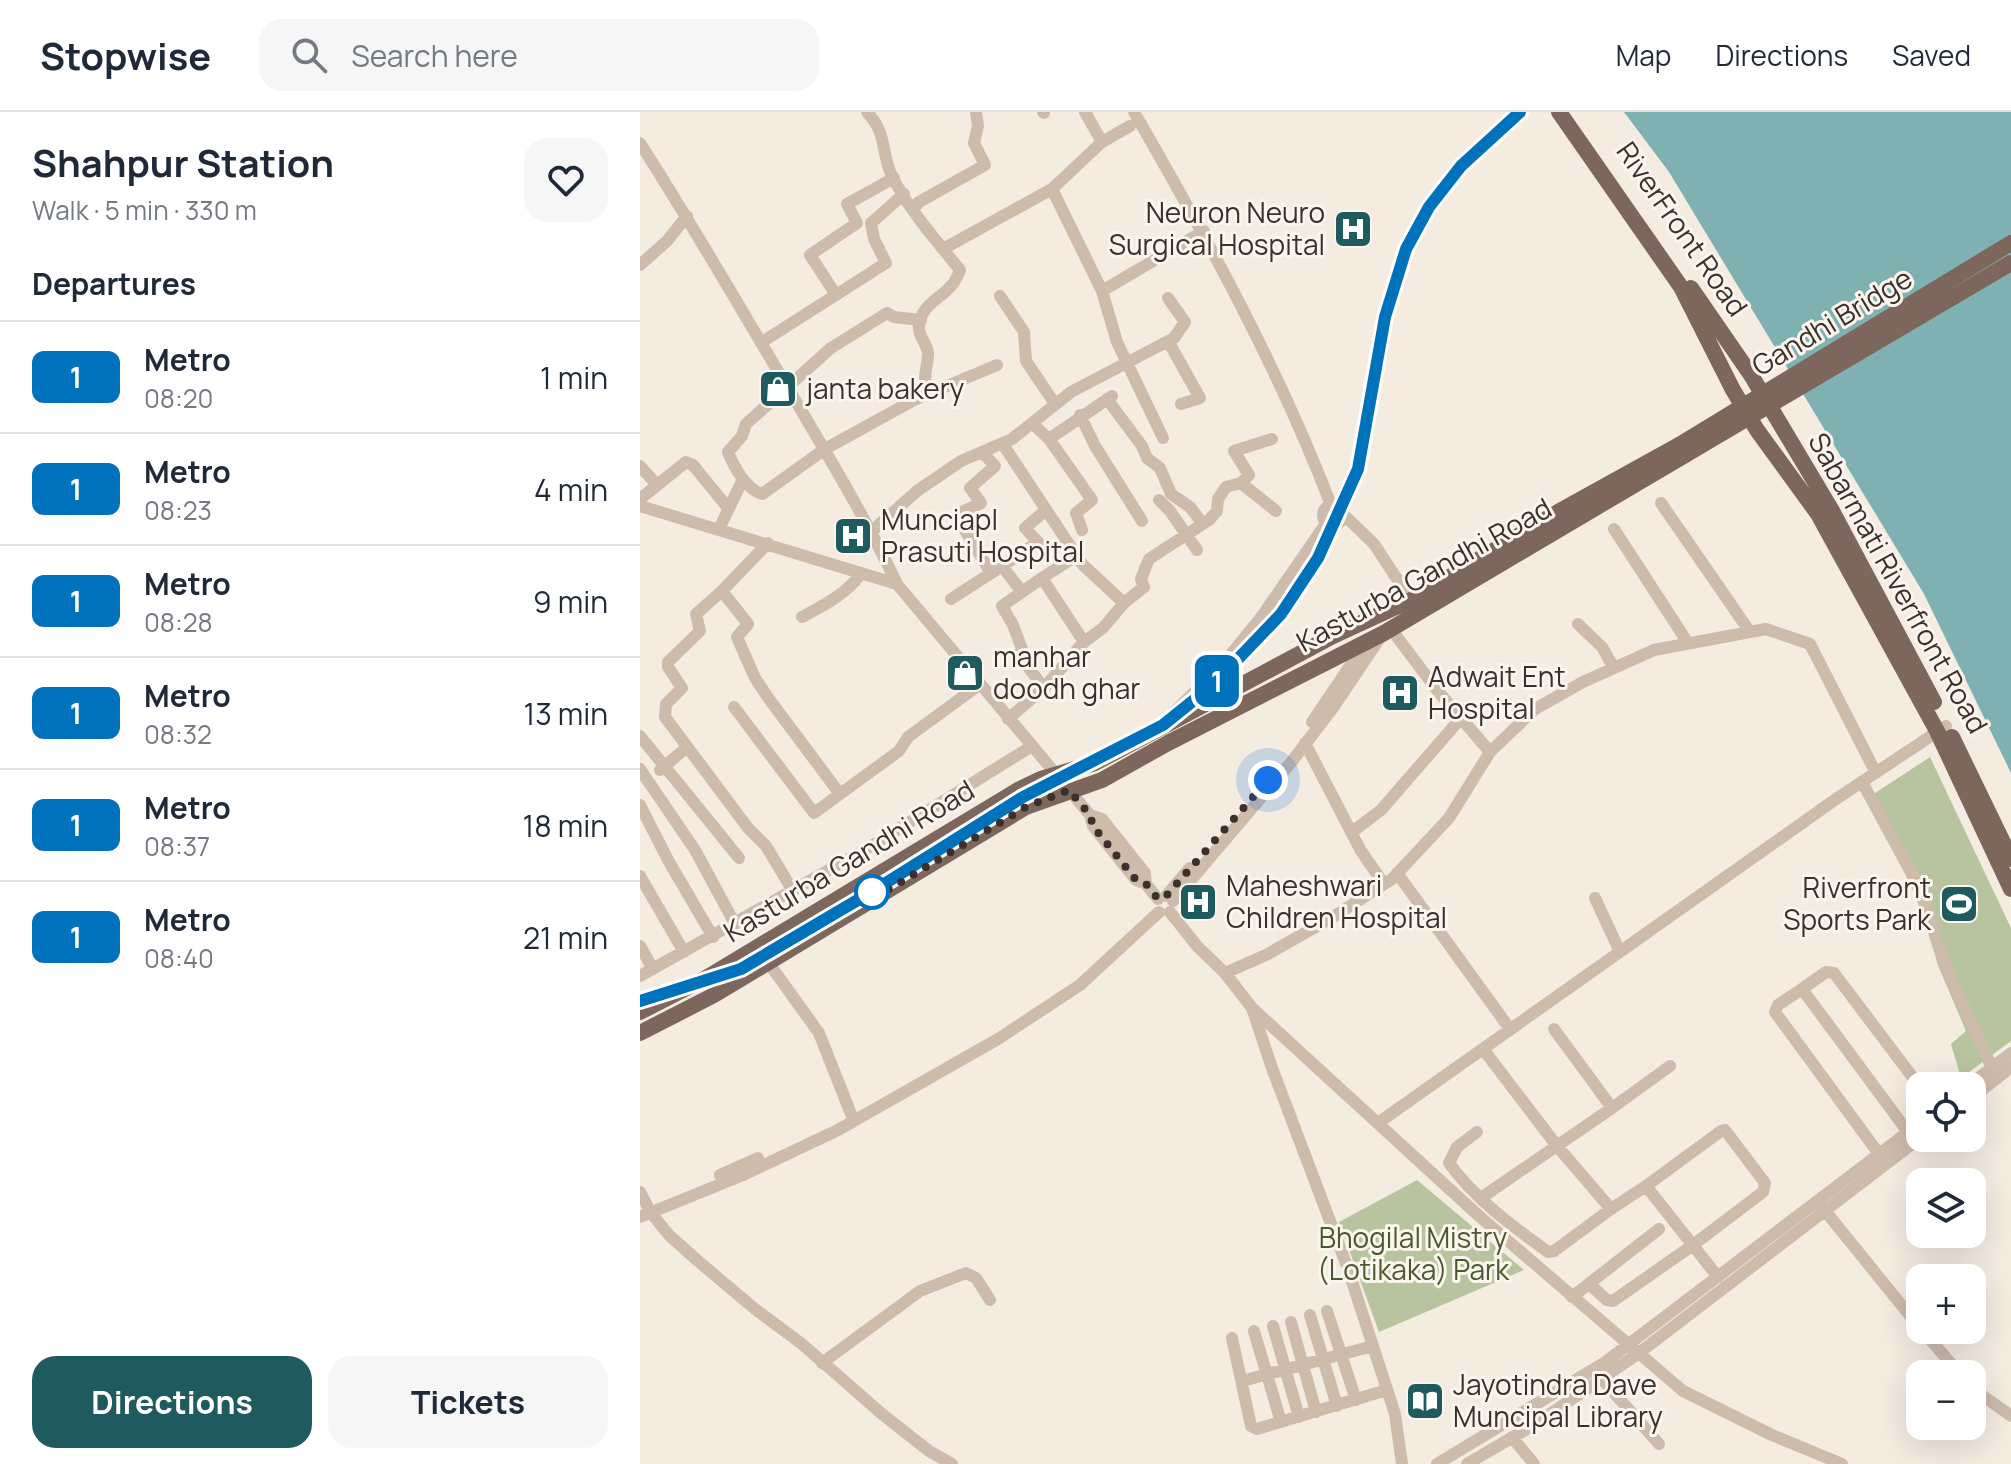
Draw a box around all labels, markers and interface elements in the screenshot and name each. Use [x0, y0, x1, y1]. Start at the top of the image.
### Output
search box [259, 19, 819, 91]
text: Stopwise [40, 29, 211, 81]
icon: search [287, 33, 331, 77]
text: Search here [351, 35, 518, 76]
text: Map [1616, 36, 1671, 74]
text: Directions [1715, 36, 1848, 74]
text: Saved [1892, 36, 1971, 74]
street label: RiverFront Road [1609, 134, 1757, 323]
text: Shahpur Station [32, 136, 334, 188]
button: heart [524, 138, 608, 222]
text: Walk · 5 min · 330 m [32, 192, 257, 228]
place label: Neuron Neuro Surgical Hospital [1109, 193, 1325, 263]
hospital icon: Neuron Neuro Surgical Hospital [1332, 208, 1374, 250]
street label: Gandhi Bridge [1744, 258, 1919, 384]
text: Departures [32, 263, 196, 304]
text: Metro [144, 339, 231, 380]
text: 1 min [540, 357, 608, 398]
text: 1 [70, 358, 82, 396]
shop icon: janta bakery [757, 368, 799, 410]
place label: janta bakery [805, 369, 965, 407]
text: 08:20 [144, 380, 213, 416]
street label: Sabarmati Riverfront Road [1800, 425, 1997, 740]
text: Metro [144, 451, 231, 492]
text: 4 min [534, 469, 608, 510]
text: 1 [70, 470, 82, 508]
street label: Kasturba Gandhi Road [1289, 488, 1558, 660]
text: 08:23 [144, 492, 212, 528]
place label: Munciapl Prasuti Hospital [881, 500, 1084, 570]
hospital icon: Munciapl Prasuti Hospital [832, 515, 874, 557]
text: Metro [144, 563, 231, 604]
text: 9 min [533, 581, 608, 622]
text: 1 [70, 582, 82, 620]
text: 08:28 [144, 604, 213, 640]
place label: manhar doodh ghar [993, 637, 1140, 707]
shop icon: manhar doodh ghar [944, 652, 986, 694]
line badge: 1 [1191, 655, 1243, 707]
place label: Adwait Ent Hospital [1428, 657, 1566, 727]
text: 1 [1211, 662, 1223, 700]
hospital icon: Adwait Ent Hospital [1379, 672, 1421, 714]
text: Metro [144, 675, 231, 716]
text: 13 min [523, 693, 608, 734]
text: 1 [70, 694, 82, 732]
text: 08:32 [144, 716, 212, 752]
your location [1248, 760, 1288, 800]
street label: Kasturba Gandhi Road [716, 770, 981, 950]
text: Metro [144, 787, 231, 828]
text: 18 min [523, 805, 608, 846]
text: 1 [70, 806, 82, 844]
text: 08:37 [144, 828, 210, 864]
place label: Maheshwari Children Hospital [1226, 866, 1447, 936]
place label: Riverfront Sports Park [1783, 868, 1932, 938]
unlabelled marker [855, 875, 889, 909]
hospital icon: Maheshwari Children Hospital [1177, 881, 1219, 923]
sports icon: Riverfront Sports Park [1938, 883, 1980, 925]
text: Metro [144, 899, 231, 940]
text: 21 min [523, 917, 608, 958]
text: 1 [70, 918, 82, 956]
text: 08:40 [144, 940, 214, 976]
map controls [1906, 1072, 1986, 1440]
button: locate [1906, 1072, 1986, 1152]
button: layers [1906, 1168, 1986, 1248]
park label: Bhogilal Mistry (Lotikaka) Park [1317, 1218, 1510, 1288]
button: + [1906, 1264, 1986, 1344]
button: Directions [32, 1356, 312, 1448]
button: Tickets [328, 1356, 608, 1448]
button: − [1906, 1360, 1986, 1440]
place label: Jayotindra Dave Muncipal Library [1453, 1365, 1663, 1435]
library icon: Jayotindra Dave Muncipal Library [1404, 1380, 1446, 1422]

